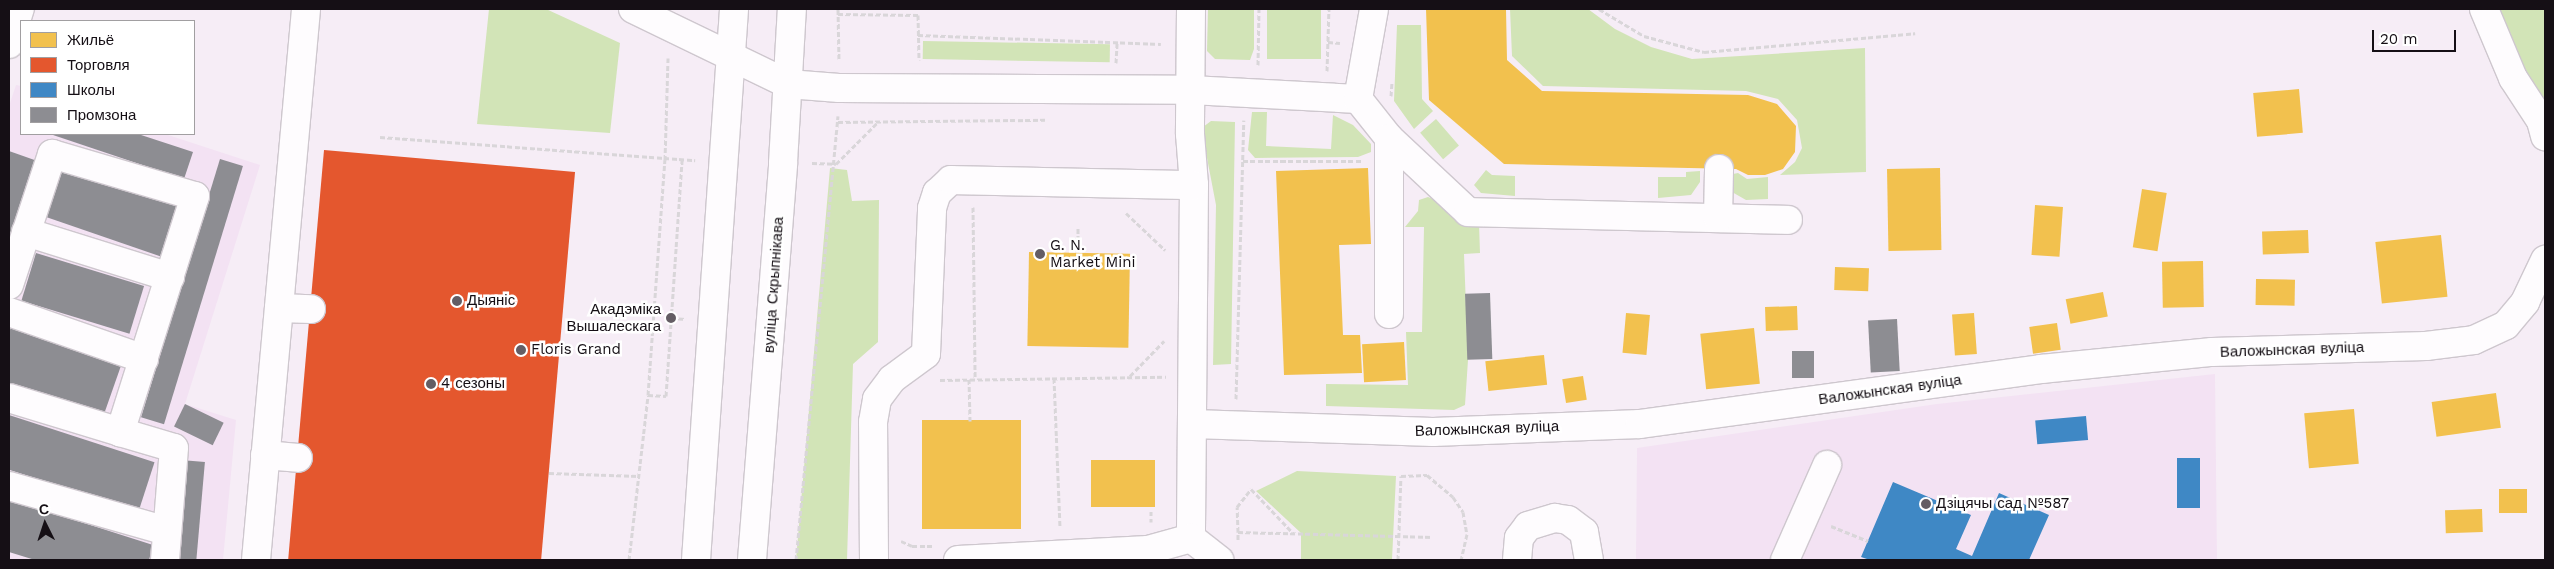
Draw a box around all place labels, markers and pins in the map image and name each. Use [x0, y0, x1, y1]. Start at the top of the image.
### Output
place label: G. N. Market Mini [1050, 236, 1135, 271]
marker: G. N. Market Mini [1034, 248, 1046, 260]
place label: Дыяніс [467, 292, 515, 310]
marker: Дыяніс [451, 295, 463, 307]
place label: Акадэміка Вышалескага [567, 300, 661, 335]
marker: Акадэміка Вышалескага [665, 312, 677, 324]
place label: Floris Grand [531, 341, 621, 359]
marker: Floris Grand [515, 344, 527, 356]
place label: 4 сезоны [441, 375, 505, 393]
marker: 4 сезоны [425, 378, 437, 390]
place label: Дзіцячы сад №587 [1936, 495, 2069, 513]
marker: Дзіцячы сад №587 [1920, 498, 1932, 510]

